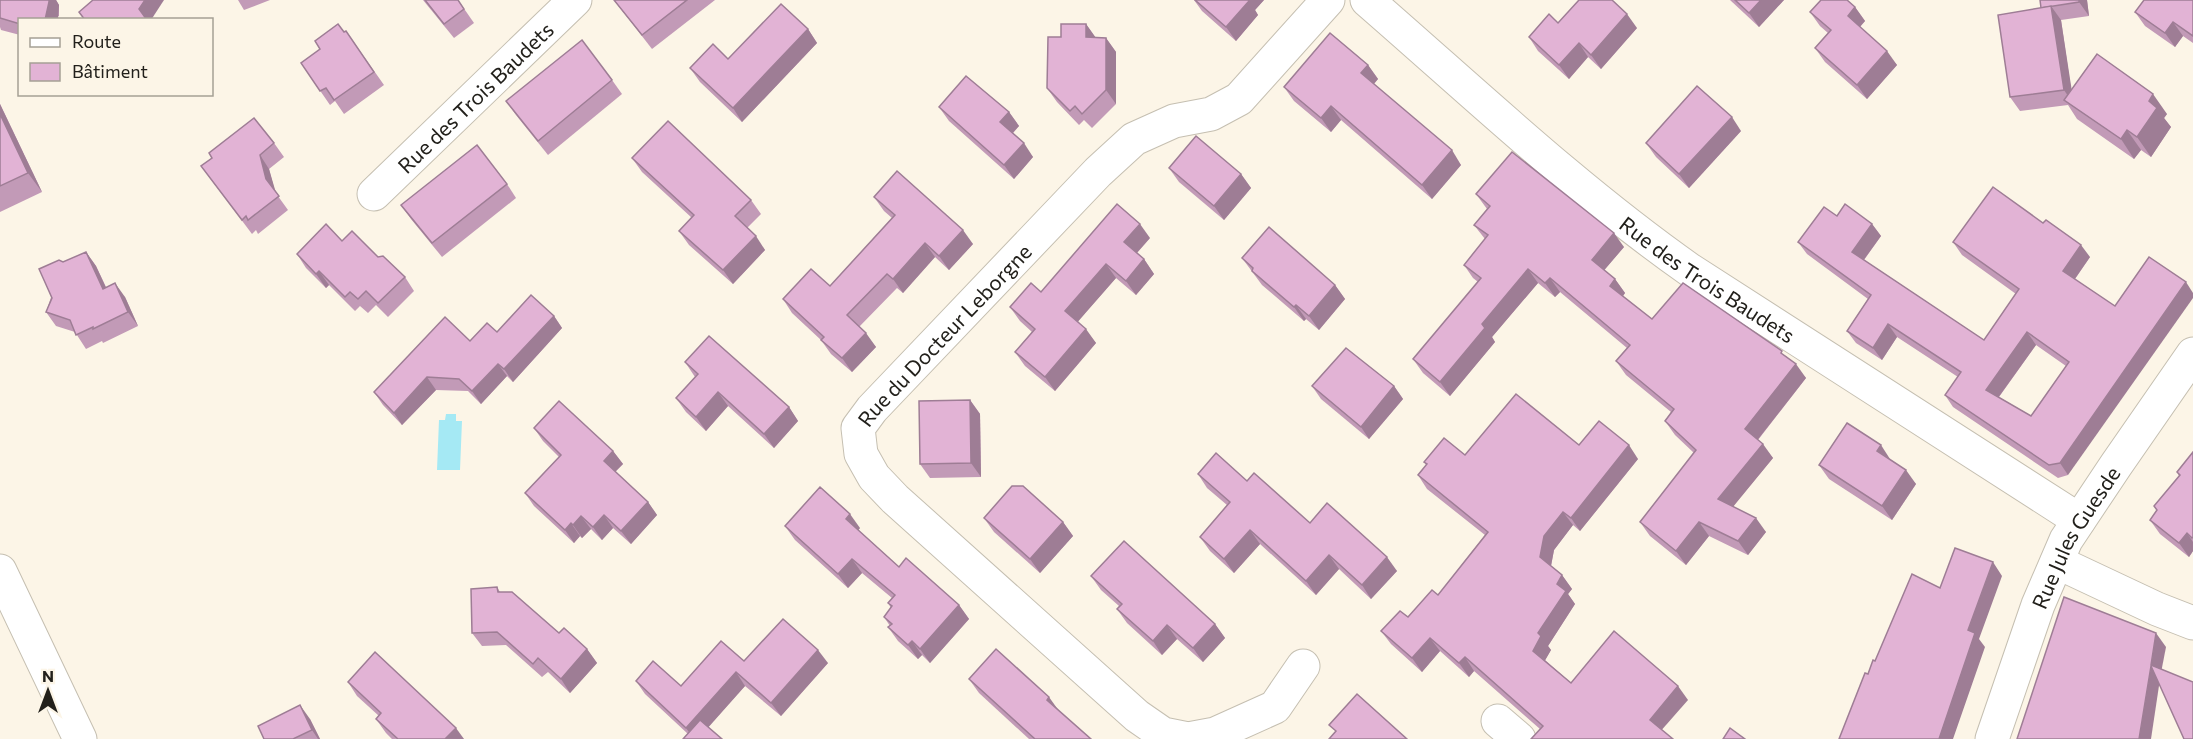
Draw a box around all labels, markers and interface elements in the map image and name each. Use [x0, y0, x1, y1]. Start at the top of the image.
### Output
street label: Rue des Trois Baudets [392, 16, 558, 177]
legend [18, 18, 213, 96]
text: Route [72, 30, 121, 52]
text: Bâtiment [72, 60, 148, 82]
street label: Rue des Trois Baudets [1615, 210, 1800, 347]
street label: Rue du Docteur Leborgne [852, 238, 1036, 431]
street label: Rue Jules Guesde [2026, 461, 2124, 612]
north arrow [18, 661, 78, 721]
text: N [42, 666, 54, 685]

